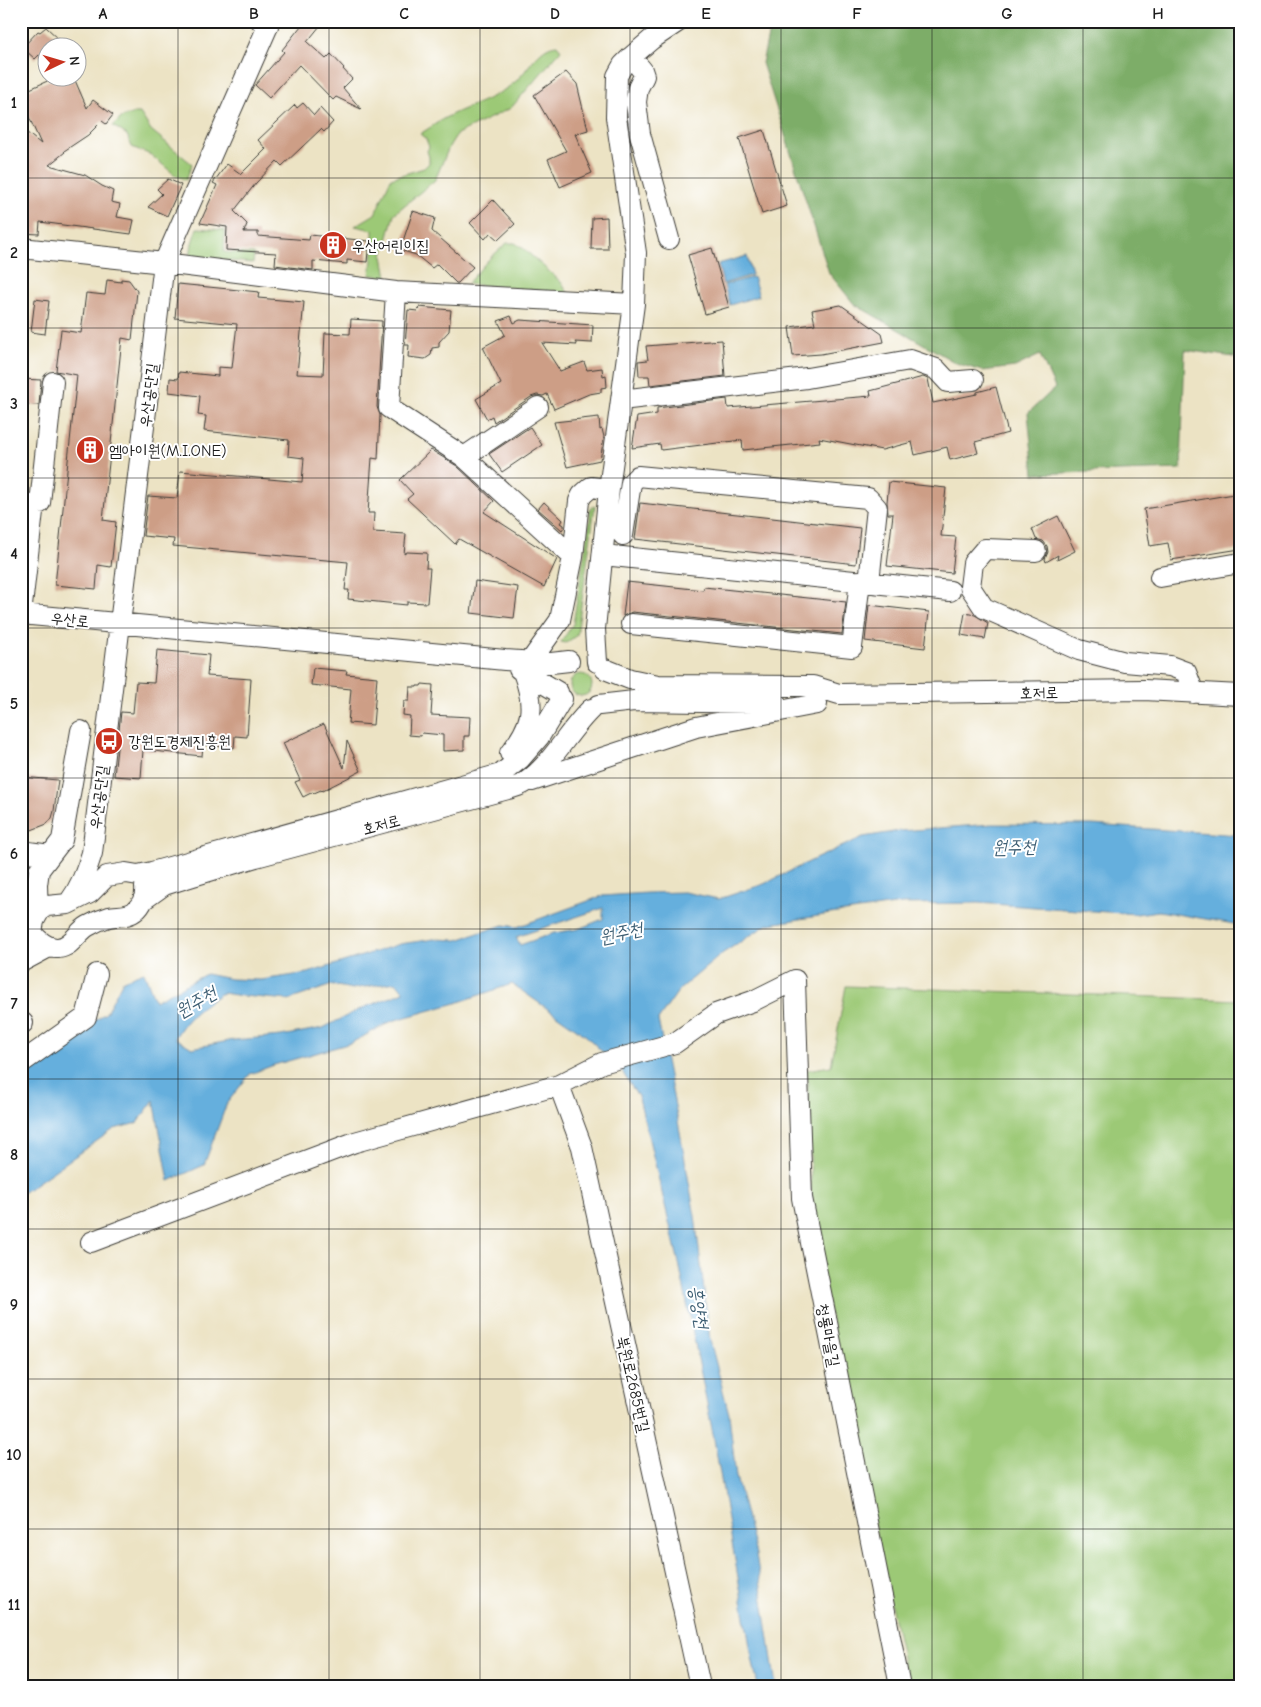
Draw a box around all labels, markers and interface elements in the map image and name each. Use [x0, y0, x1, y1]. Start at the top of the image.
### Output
text: A [99, 5, 108, 23]
text: B [249, 5, 259, 23]
text: C [399, 5, 409, 23]
text: D [550, 5, 560, 23]
text: E [701, 5, 711, 23]
text: F [852, 5, 862, 23]
text: G [1001, 5, 1013, 23]
text: H [1152, 5, 1164, 23]
north arrow [38, 38, 88, 88]
text: N [66, 56, 83, 66]
text: 1 [11, 94, 17, 112]
building icon: 우산어린이집 [318, 230, 348, 260]
place label: 우산어린이집 [352, 237, 429, 255]
text: 2 [10, 244, 18, 262]
street label: 우산공단길 [136, 362, 162, 428]
text: 3 [10, 395, 18, 413]
building icon: 엠아이원(M.I.ONE) [75, 435, 105, 465]
place label: 엠아이원(M.I.ONE) [109, 442, 227, 460]
text: 4 [10, 545, 18, 563]
street label: 우산로 [50, 609, 90, 631]
street label: 호저로 [1020, 684, 1058, 702]
text: 5 [10, 695, 18, 713]
bus stop icon: 강원도경제진흥원 [94, 726, 124, 756]
place label: 강원도경제진흥원 [128, 733, 231, 751]
street label: 우산공단길 [86, 764, 112, 830]
street label: 호저로 [360, 811, 402, 839]
water label: 원주천 [992, 837, 1037, 858]
text: 6 [10, 845, 18, 863]
water label: 원주천 [598, 918, 646, 948]
water label: 원주천 [172, 982, 222, 1022]
text: 7 [10, 995, 18, 1013]
text: 8 [10, 1146, 18, 1164]
water label: 흥양천 [685, 1284, 713, 1332]
text: 9 [10, 1296, 18, 1314]
street label: 청룡마을길 [813, 1302, 843, 1369]
street label: 북원로2685번길 [613, 1334, 653, 1434]
text: 10 [6, 1446, 22, 1464]
text: 11 [8, 1596, 20, 1614]

